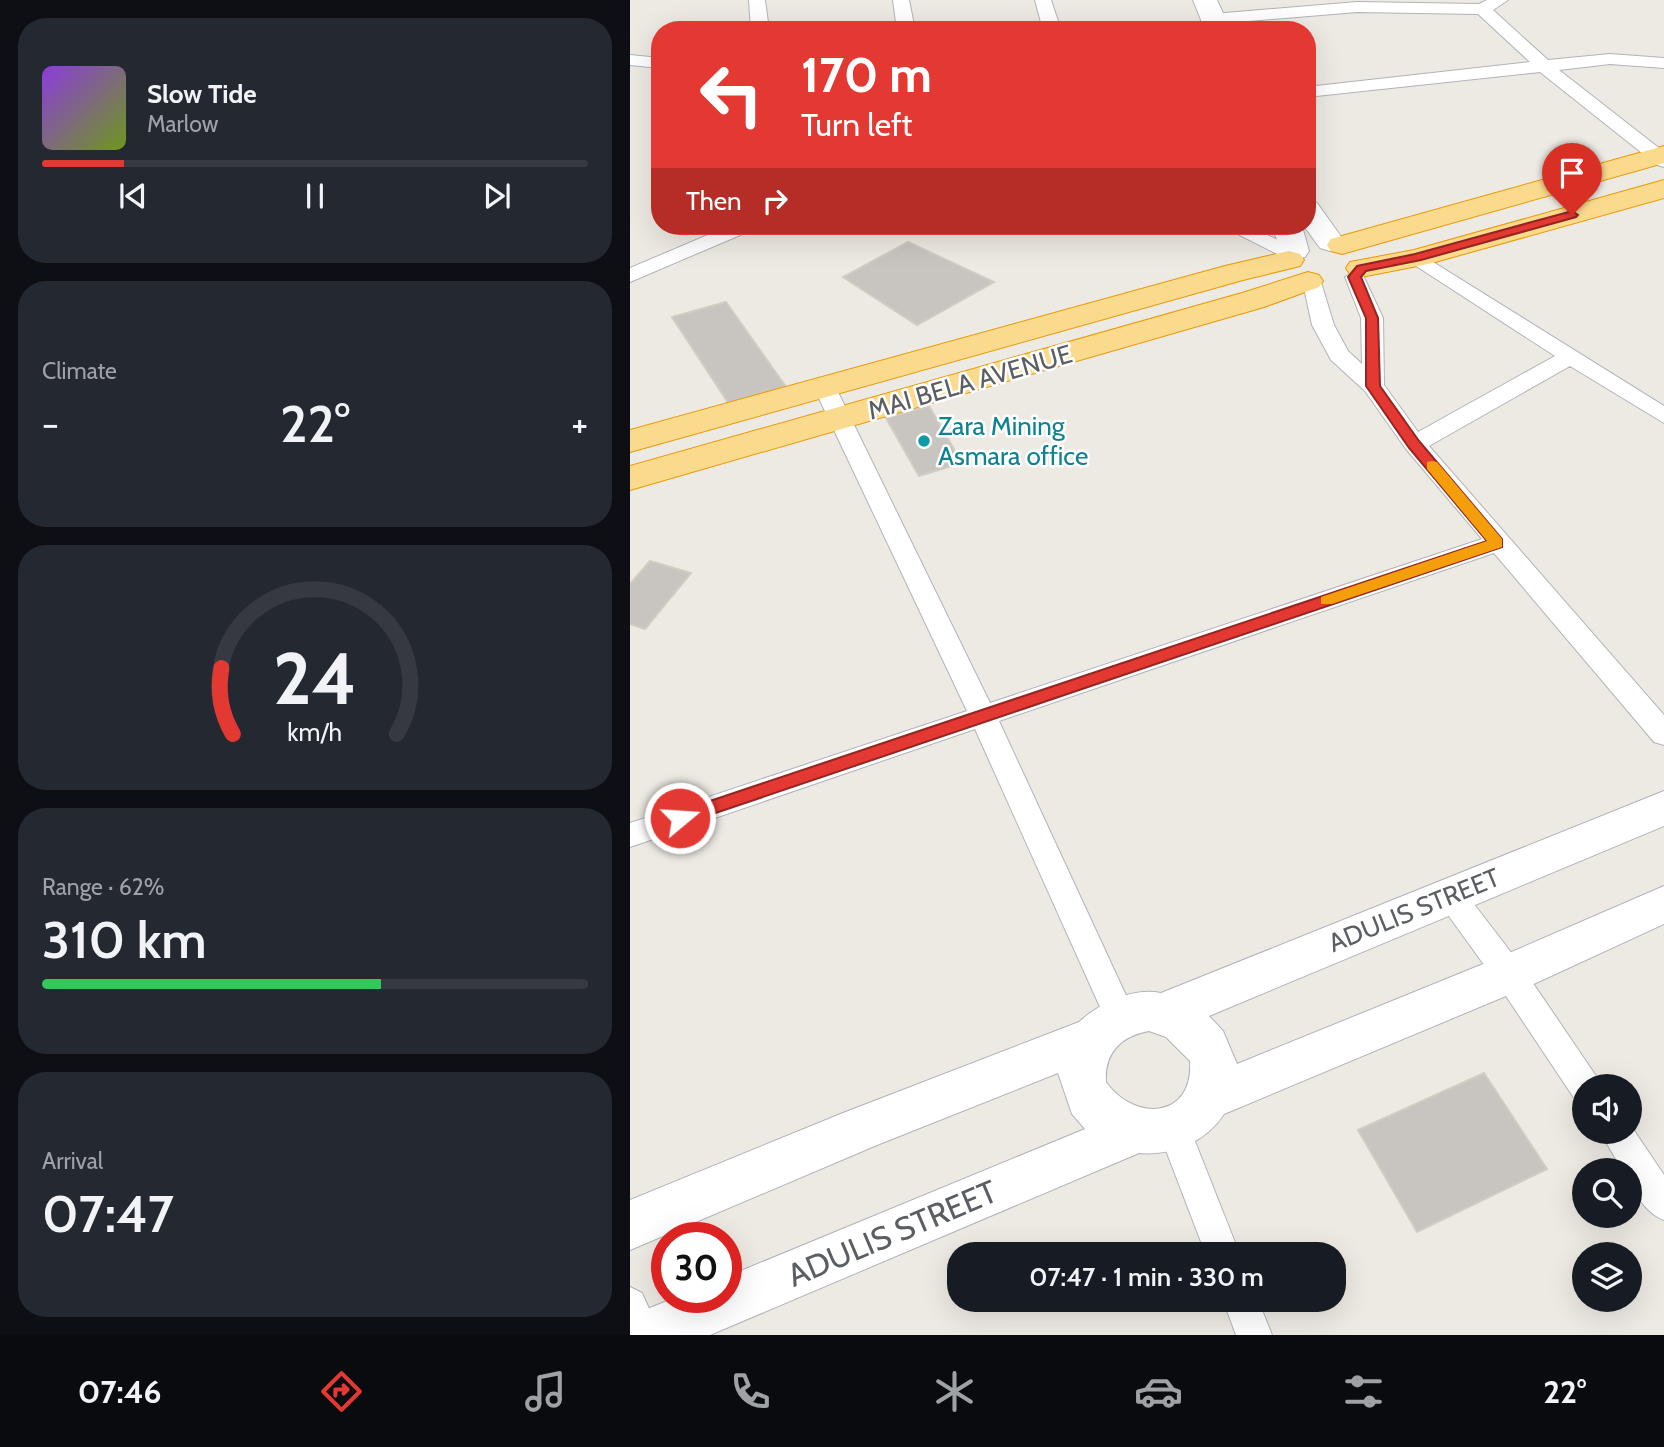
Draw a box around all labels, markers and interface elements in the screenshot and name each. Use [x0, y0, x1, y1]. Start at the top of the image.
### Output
text: 170 m [801, 45, 932, 104]
icon: left [686, 49, 777, 140]
text: Slow Tide [147, 78, 257, 110]
text: Turn left [801, 105, 912, 144]
text: Marlow [147, 110, 218, 138]
pin [1542, 143, 1602, 215]
icon: arrive [1553, 154, 1591, 192]
icon: previous [114, 177, 152, 215]
icon: pause [296, 177, 334, 215]
icon: next [478, 177, 516, 215]
icon: right [756, 182, 794, 220]
text: Then [686, 185, 742, 217]
street label: MAI BELA AVENUE [864, 338, 1076, 426]
text: Climate [42, 357, 117, 385]
text: 22° [280, 392, 350, 455]
text: − [42, 400, 59, 447]
text: + [571, 400, 588, 447]
place label: Zara Mining Asmara office [938, 410, 1088, 472]
marker: Zara Mining Asmara office [916, 433, 932, 449]
text: 24 [273, 634, 357, 722]
text: km/h [288, 716, 342, 746]
position arrow [643, 781, 717, 855]
street label: ADULIS STREET [1324, 861, 1504, 959]
text: Range · 62% [42, 873, 165, 901]
text: 310 km [42, 908, 207, 971]
map controls [1572, 1074, 1642, 1312]
button: sound [1572, 1074, 1642, 1144]
text: Arrival [42, 1147, 103, 1175]
button: search [1572, 1158, 1642, 1228]
street label: ADULIS STREET [781, 1171, 1003, 1295]
text: 07:47 [42, 1182, 174, 1245]
speed limit sign: 30 [651, 1222, 742, 1313]
button: layers [1572, 1242, 1642, 1312]
text: 07:47 · 1 min · 330 m [1029, 1261, 1264, 1293]
icon: directions [317, 1367, 366, 1416]
icon: music [521, 1367, 570, 1416]
icon: phone [726, 1367, 775, 1416]
icon: climate [930, 1367, 979, 1416]
icon: car [1134, 1367, 1183, 1416]
icon: filters [1339, 1367, 1388, 1416]
text: 07:46 [78, 1372, 162, 1411]
text: 22° [1543, 1372, 1586, 1411]

